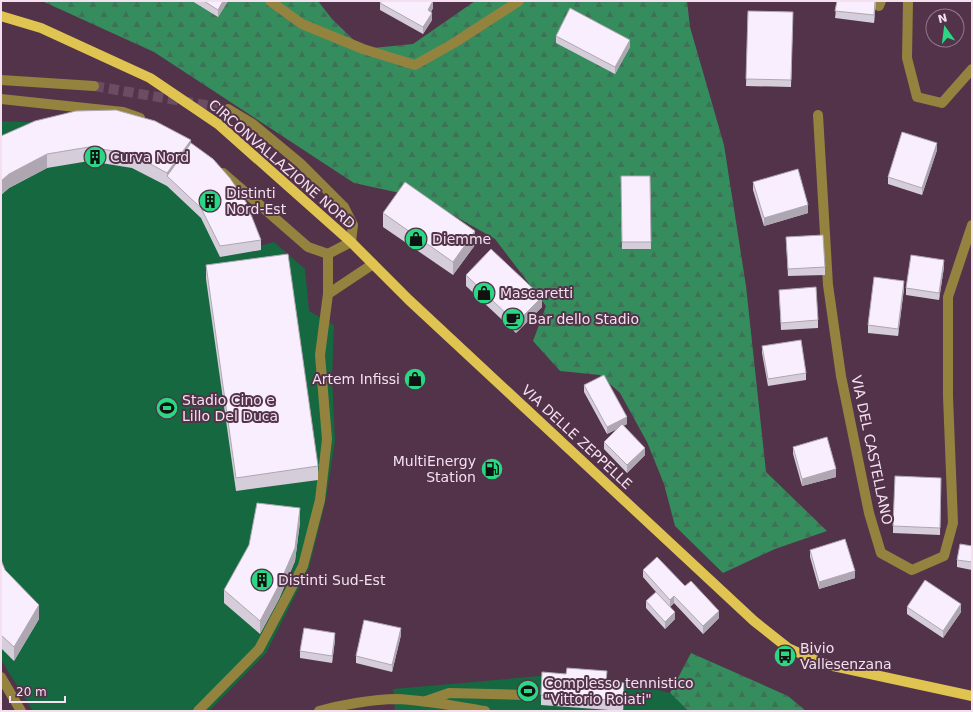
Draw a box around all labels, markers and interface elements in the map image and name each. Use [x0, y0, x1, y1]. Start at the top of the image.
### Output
north arrow [925, 8, 965, 48]
text: N [937, 11, 949, 26]
street label: CIRCONVALLAZIONE NORD [206, 96, 358, 232]
building icon: Curva Nord [82, 144, 108, 170]
place label: Curva Nord [110, 149, 189, 165]
place label: Distinti Nord-Est [226, 185, 287, 217]
building icon: Distinti Nord-Est [197, 188, 223, 214]
shop icon: Diemme [403, 226, 429, 252]
place label: Diemme [432, 231, 491, 247]
shop icon: Mascaretti [471, 280, 497, 306]
place label: Mascaretti [500, 285, 573, 301]
cafe icon: Bar dello Stadio [500, 306, 526, 332]
place label: Bar dello Stadio [528, 311, 639, 327]
shop icon: Artem Infissi [402, 366, 428, 392]
place label: Artem Infissi [312, 371, 400, 387]
street label: VIA DEL CASTELLANO [848, 374, 896, 526]
street label: VIA DELLE ZEPPELLE [519, 382, 635, 492]
place label: Stadio Cino e Lillo Del Duca [182, 392, 278, 424]
sports icon: Stadio Cino e Lillo Del Duca [154, 395, 180, 421]
place label: MultiEnergy Station [393, 453, 476, 485]
fuel station icon: MultiEnergy Station [479, 456, 505, 482]
building icon: Distinti Sud-Est [249, 567, 275, 593]
place label: Distinti Sud-Est [278, 572, 386, 588]
place label: Bivio Vallesenzana [800, 640, 892, 672]
bus stop icon: Bivio Vallesenzana [772, 643, 798, 669]
place label: Complesso tennistico "Vittorio Roiati" [544, 675, 694, 707]
scale bar [10, 678, 65, 704]
sports icon: Complesso tennistico "Vittorio Roiati" [515, 678, 541, 704]
text: 20 m [16, 685, 47, 699]

